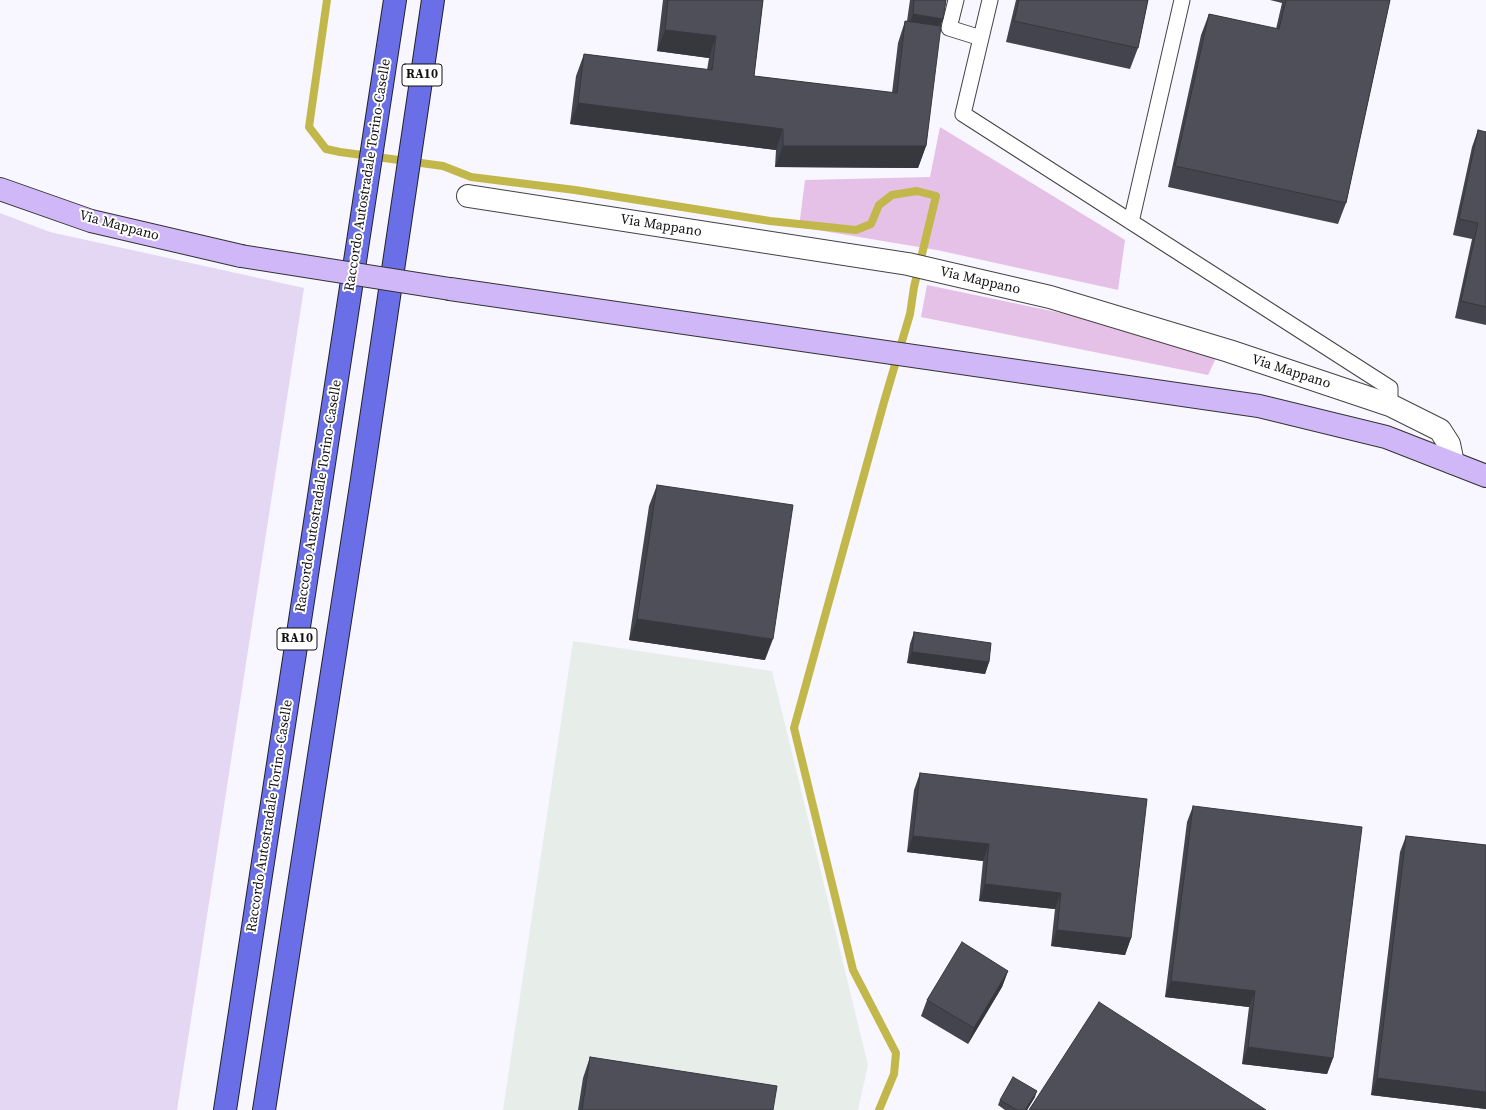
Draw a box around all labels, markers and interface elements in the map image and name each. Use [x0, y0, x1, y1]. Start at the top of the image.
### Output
street label: Raccordo Autostradale Torino-Caselle [341, 57, 395, 293]
road number: RA10 [402, 64, 442, 86]
street label: Via Mappano [77, 207, 161, 245]
street label: Via Mappano [619, 211, 703, 241]
street label: Via Mappano [938, 264, 1022, 298]
street label: Via Mappano [1249, 351, 1333, 393]
street label: Raccordo Autostradale Torino-Caselle [292, 378, 346, 614]
road number: RA10 [277, 628, 317, 650]
street label: Raccordo Autostradale Torino-Caselle [243, 698, 297, 934]

